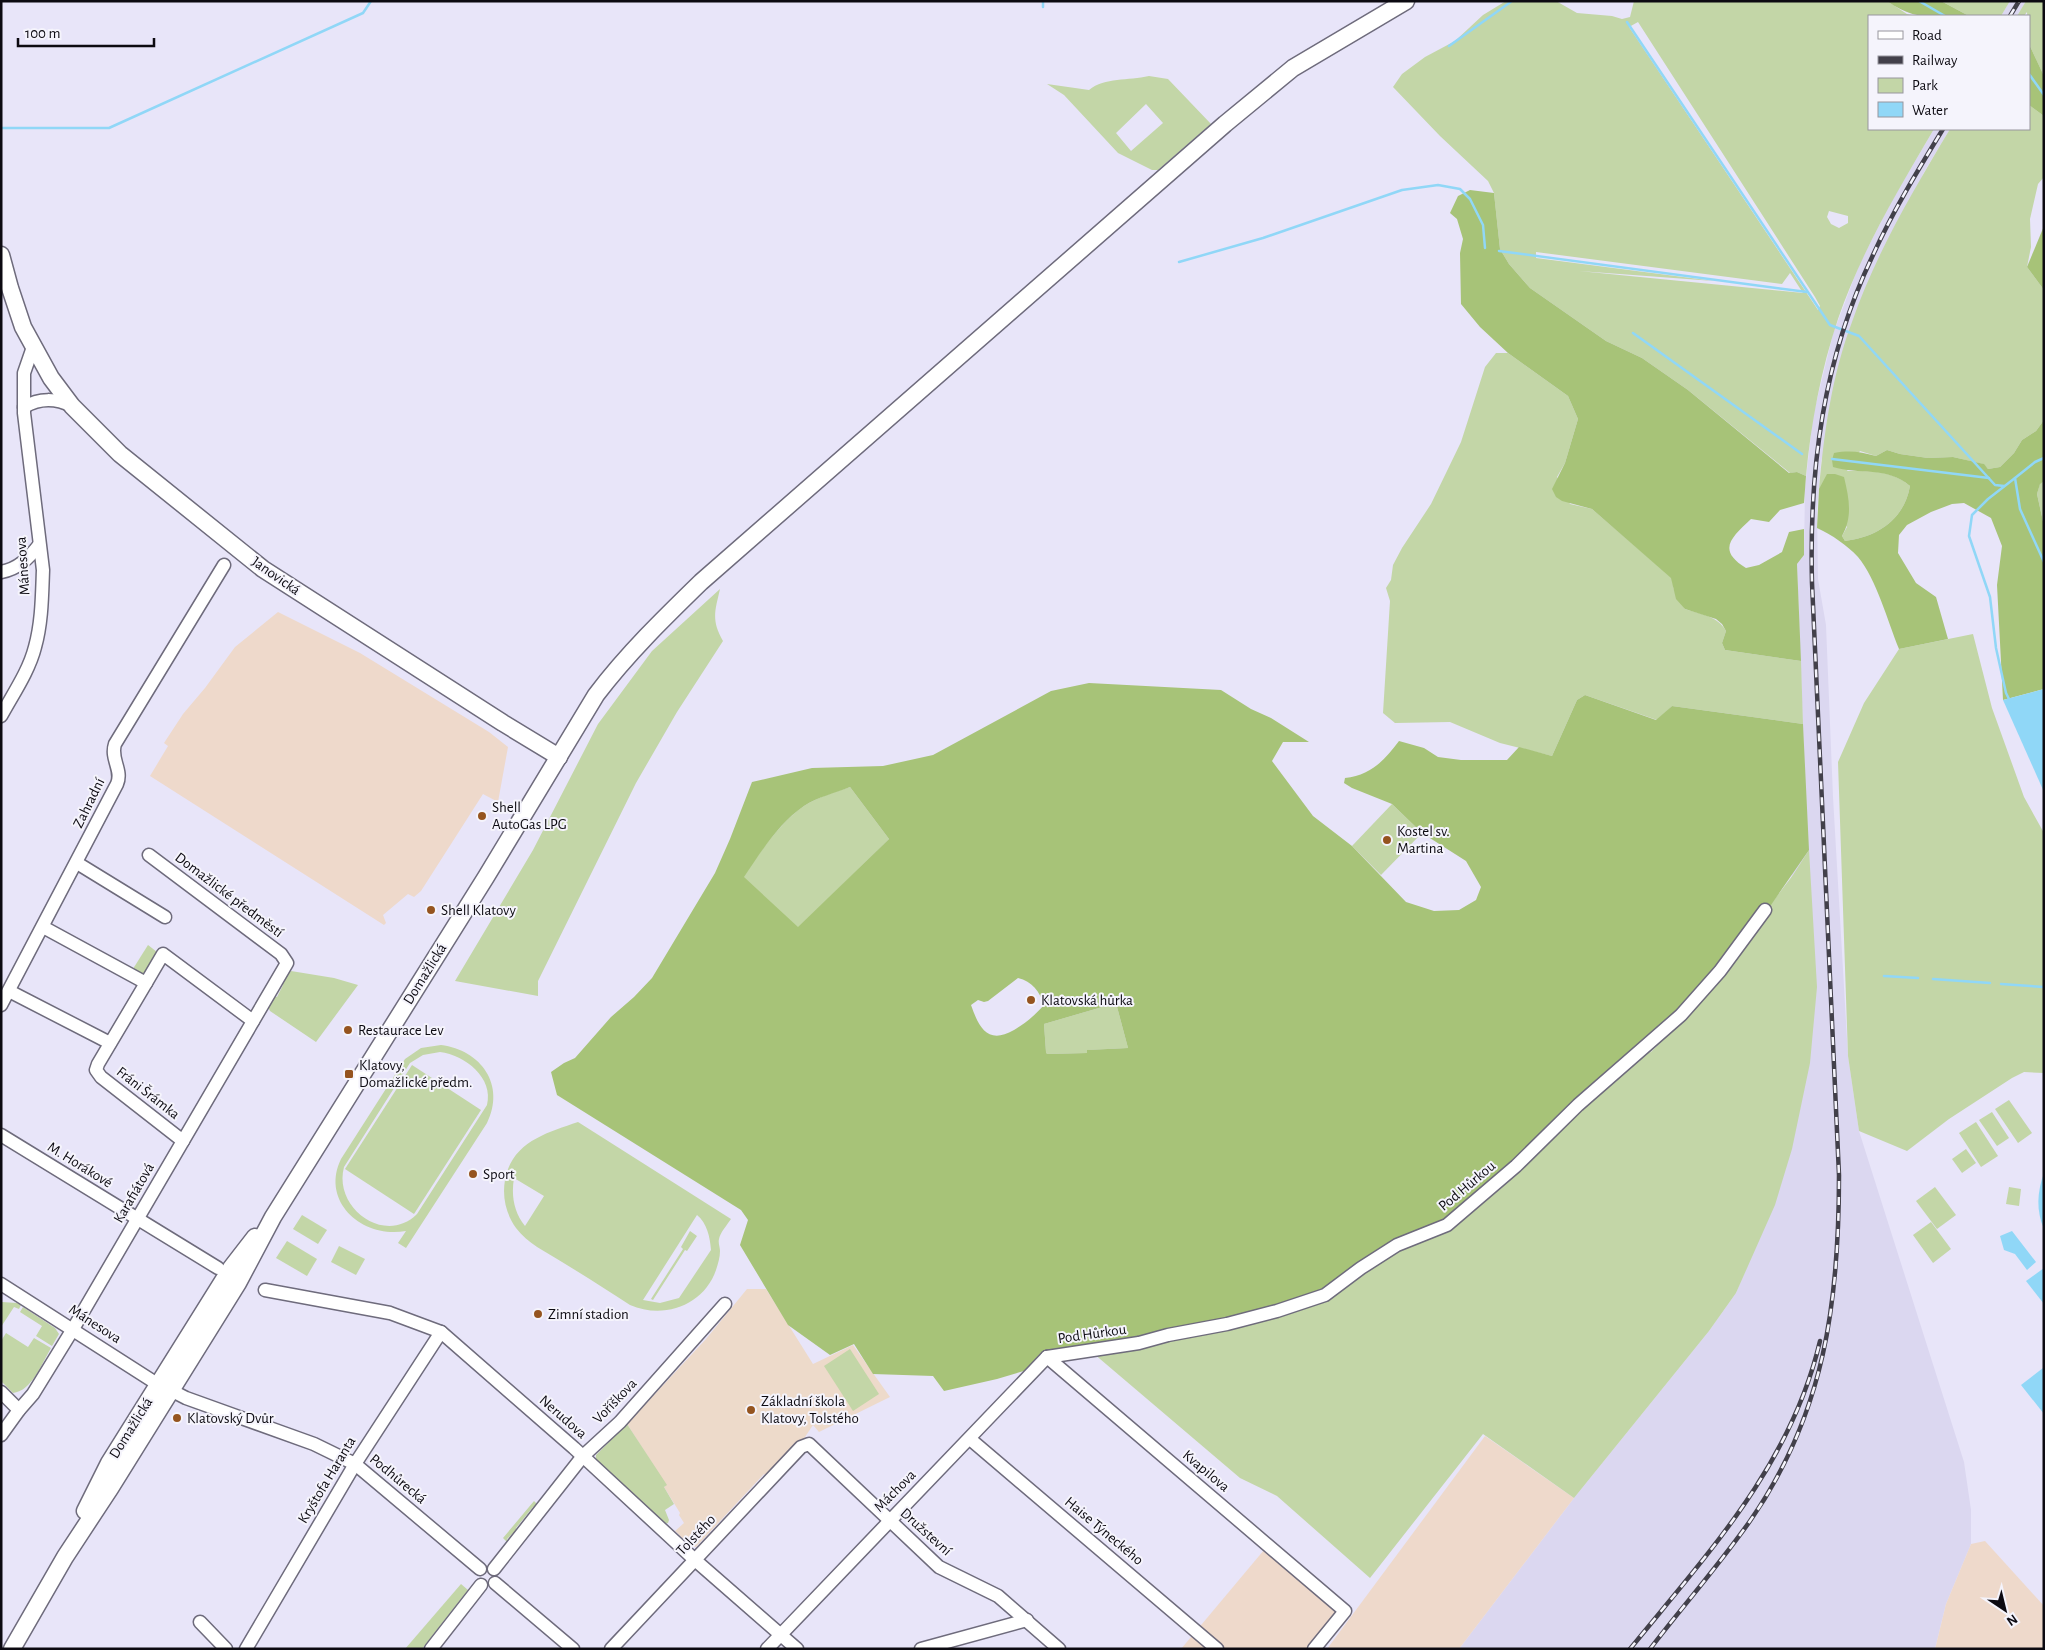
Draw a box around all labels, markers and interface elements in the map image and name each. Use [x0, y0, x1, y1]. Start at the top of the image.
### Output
scale bar [18, 15, 154, 47]
legend [1868, 15, 2030, 130]
text: 100 m [25, 26, 60, 41]
text: Road [1912, 28, 1942, 43]
text: Railway [1912, 53, 1958, 68]
text: Park [1912, 78, 1938, 93]
text: Water [1912, 103, 1948, 118]
street label: Mánesova [13, 536, 33, 596]
street label: Janovická [249, 554, 303, 598]
street label: Zahradní [71, 775, 108, 830]
place label: Shell AutoGas LPG [492, 800, 567, 832]
marker: Shell AutoGas LPG [476, 810, 488, 822]
place label: Kostel sv. Martina [1397, 824, 1450, 856]
marker: Kostel sv. Martina [1381, 834, 1393, 846]
street label: Domažlické předměstí [172, 850, 286, 941]
place label: Shell Klatovy [441, 903, 516, 918]
marker: Shell Klatovy [425, 904, 437, 916]
street label: Domažlická [400, 941, 450, 1007]
place label: Klatovská hůrka [1041, 993, 1133, 1008]
marker: Klatovská hůrka [1025, 994, 1037, 1006]
place label: Restaurace Lev [358, 1023, 444, 1038]
marker: Restaurace Lev [342, 1024, 354, 1036]
place label: Klatovy, Domažlické předm. [359, 1058, 473, 1090]
street label: Fráni Šrámka [114, 1063, 183, 1122]
marker: Klatovy, Domažlické předm. [343, 1068, 355, 1080]
street label: M. Horákové [45, 1139, 115, 1191]
street label: Pod Hůrkou [1436, 1158, 1498, 1214]
street label: Karafiátová [111, 1160, 157, 1225]
place label: Sport [483, 1167, 515, 1182]
marker: Sport [467, 1168, 479, 1180]
street label: Mánesova [66, 1302, 124, 1346]
place label: Zimní stadion [548, 1307, 629, 1322]
marker: Zimní stadion [532, 1308, 544, 1320]
street label: Pod Hůrkou [1057, 1322, 1127, 1346]
street label: Voříškova [590, 1376, 640, 1426]
street label: Nerudova [536, 1393, 590, 1441]
place label: Základní škola Klatovy, Tolstého [761, 1394, 859, 1426]
street label: Domažlická [106, 1395, 156, 1461]
marker: Základní škola Klatovy, Tolstého [745, 1404, 757, 1416]
place label: Klatovský Dvůr [187, 1411, 274, 1426]
marker: Klatovský Dvůr [171, 1412, 183, 1424]
street label: Kryštofa Haranta [295, 1434, 359, 1526]
street label: Kvapilova [1180, 1447, 1232, 1495]
street label: Podhůrecká [367, 1451, 429, 1507]
street label: Máchova [871, 1467, 919, 1515]
street label: Haise Týneckého [1062, 1494, 1146, 1568]
street label: Družstevní [898, 1505, 955, 1559]
street label: Tolstého [674, 1512, 718, 1558]
north arrow [1980, 1585, 2030, 1635]
text: N [2004, 1611, 2020, 1628]

